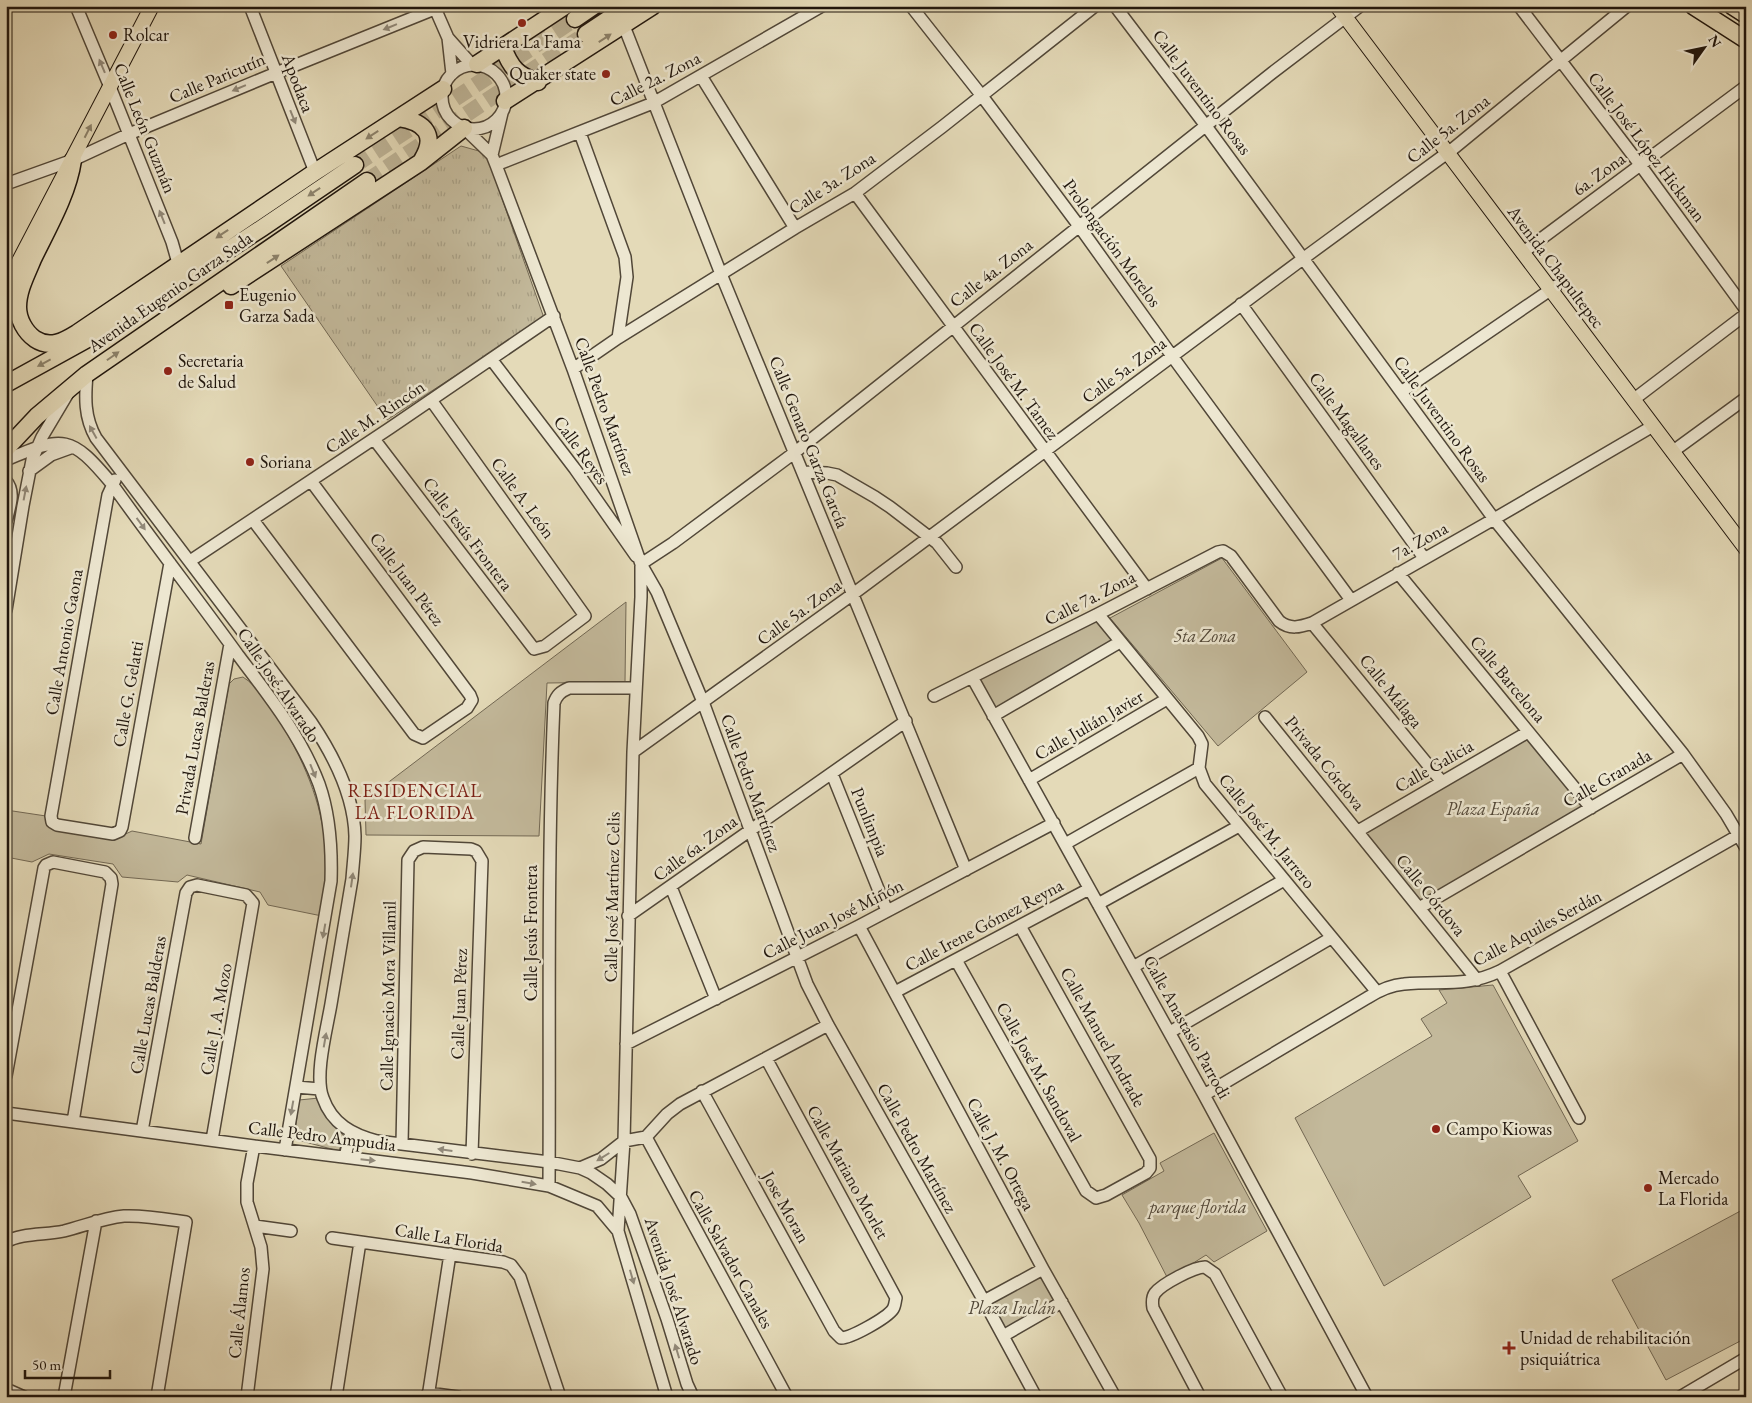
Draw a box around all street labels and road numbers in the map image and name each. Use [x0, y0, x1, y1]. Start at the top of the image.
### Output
street label: Calle Juventino Rosas [1148, 24, 1257, 159]
street label: Calle 2a. Zona [605, 45, 705, 111]
street label: Calle Paricutín [165, 47, 269, 108]
street label: Apodaca [276, 49, 320, 116]
street label: Calle León Guzmán [109, 59, 182, 197]
street label: Calle José López Hickman [1583, 67, 1712, 227]
street label: Calle 5a. Zona [1402, 88, 1495, 168]
street label: Calle 3a. Zona [784, 145, 880, 219]
street label: 6a. Zona [1568, 146, 1630, 201]
street label: Prolongación Morelos [1058, 174, 1167, 311]
street label: Avenida Chapultepec [1502, 200, 1610, 333]
street label: Avenida Eugenio Garza Sada [82, 225, 257, 358]
street label: Calle 4a. Zona [945, 232, 1038, 312]
street label: Calle José M. Tamez [964, 317, 1065, 444]
street label: Calle 5a. Zona [1077, 331, 1171, 408]
street label: Calle Pedro Martínez [570, 334, 641, 478]
street label: Calle Juventino Rosas [1389, 351, 1496, 487]
street label: Calle Genaro Garza García [764, 352, 855, 532]
street label: Calle Magallanes [1304, 367, 1391, 474]
street label: Calle M. Rincón [320, 375, 429, 458]
street label: Calle Reyes [549, 411, 614, 489]
street label: Calle A. León [486, 452, 561, 543]
street label: Calle Jesús Frontera [418, 472, 519, 596]
street label: 7a. Zona [1388, 516, 1452, 565]
street label: Calle Juan Pérez [365, 527, 450, 630]
street label: Calle 7a. Zona [1040, 564, 1140, 630]
street label: Calle Antonio Gaona [39, 566, 88, 717]
street label: Calle 5a. Zona [752, 573, 846, 650]
street label: Calle José Alvarado [233, 623, 326, 747]
street label: Calle Barcelona [1465, 630, 1552, 728]
street label: Calle G. Gelatti [107, 638, 148, 749]
street label: Calle Málaga [1355, 649, 1429, 733]
street label: Privada Lucas Balderas [170, 659, 219, 817]
street label: Calle Julián Javier [1030, 684, 1147, 765]
street label: Calle Pedro Martínez [716, 711, 787, 855]
street label: Privada Córdova [1280, 711, 1371, 815]
street label: Calle Galicia [1390, 733, 1478, 797]
street label: Calle Granada [1558, 743, 1656, 812]
street label: Calle José M. Jarrero [1214, 768, 1321, 893]
street label: Punlimpia [846, 784, 895, 861]
street label: Calle 6a. Zona [648, 809, 742, 886]
street label: Calle José Martínez Celis [599, 811, 624, 983]
street label: Calle Córdova [1391, 849, 1472, 941]
street label: Calle Jesús Frontera [519, 864, 542, 1001]
street label: Calle Juan José Miñón [758, 873, 908, 964]
street label: Calle Irene Gómez Reyna [901, 873, 1068, 976]
street label: Calle Aquiles Serdán [1468, 884, 1606, 971]
street label: Calle Ignacio Mora Villamil [374, 901, 401, 1091]
street label: Calle Lucas Balderas [124, 934, 171, 1076]
street label: Calle Juan Pérez [445, 948, 472, 1060]
street label: Calle Anastasio Parrodi [1138, 951, 1237, 1103]
street label: Calle J. A. Mozo [194, 961, 237, 1077]
street label: Calle Manuel Andrade [1055, 963, 1151, 1111]
street label: Calle José M. Sandoval [991, 998, 1087, 1146]
street label: Calle Pedro Martínez [872, 1079, 963, 1217]
street label: Calle J. M. Ortega [962, 1093, 1041, 1215]
street label: Calle Mariano Morlet [802, 1101, 895, 1243]
street label: Calle Pedro Ampudia [247, 1115, 398, 1156]
street label: Jose Moran [756, 1165, 816, 1247]
street label: Calle Salvador Canales [684, 1185, 779, 1332]
street label: Avenida José Alvarado [639, 1213, 709, 1368]
street label: Calle La Florida [393, 1218, 506, 1258]
street label: Calle Álamos [222, 1266, 255, 1360]

